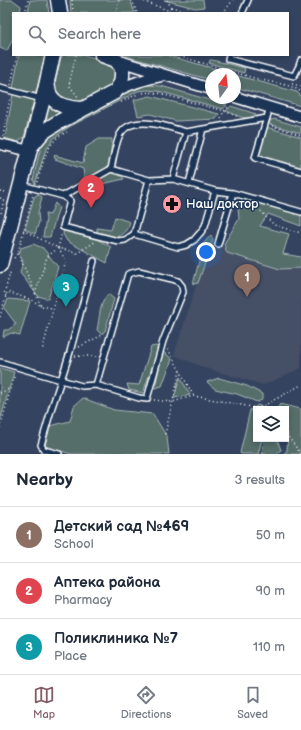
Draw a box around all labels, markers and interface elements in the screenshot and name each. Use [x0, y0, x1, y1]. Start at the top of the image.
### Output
search box [12, 12, 289, 56]
icon: search [26, 23, 48, 45]
text: Search here [58, 25, 141, 44]
north arrow [205, 68, 241, 104]
pin: 2 [78, 175, 104, 208]
pharmacy icon: Наш доктор [161, 193, 183, 215]
place label: Наш доктор [186, 196, 259, 212]
your location [196, 242, 216, 262]
pin: 1 [234, 264, 260, 297]
pin: 3 [53, 274, 79, 307]
map controls [253, 406, 289, 442]
button: layers [253, 406, 289, 442]
text: Nearby [16, 470, 73, 490]
text: 3 results [234, 472, 285, 488]
text: Детский сад №469 [54, 517, 189, 536]
text: 1 [26, 527, 32, 543]
text: 50 m [256, 527, 285, 543]
text: School [54, 536, 94, 552]
text: Аптека района [54, 573, 160, 592]
text: 2 [25, 583, 33, 599]
text: 90 m [256, 583, 285, 599]
text: Pharmacy [54, 592, 112, 608]
text: Поликлиника №7 [54, 629, 178, 648]
text: 3 [25, 639, 33, 655]
text: 110 m [253, 639, 285, 655]
text: Place [54, 648, 87, 664]
tab: Map [33, 684, 55, 721]
tab: Directions [121, 684, 171, 721]
tab: Saved [237, 684, 268, 721]

